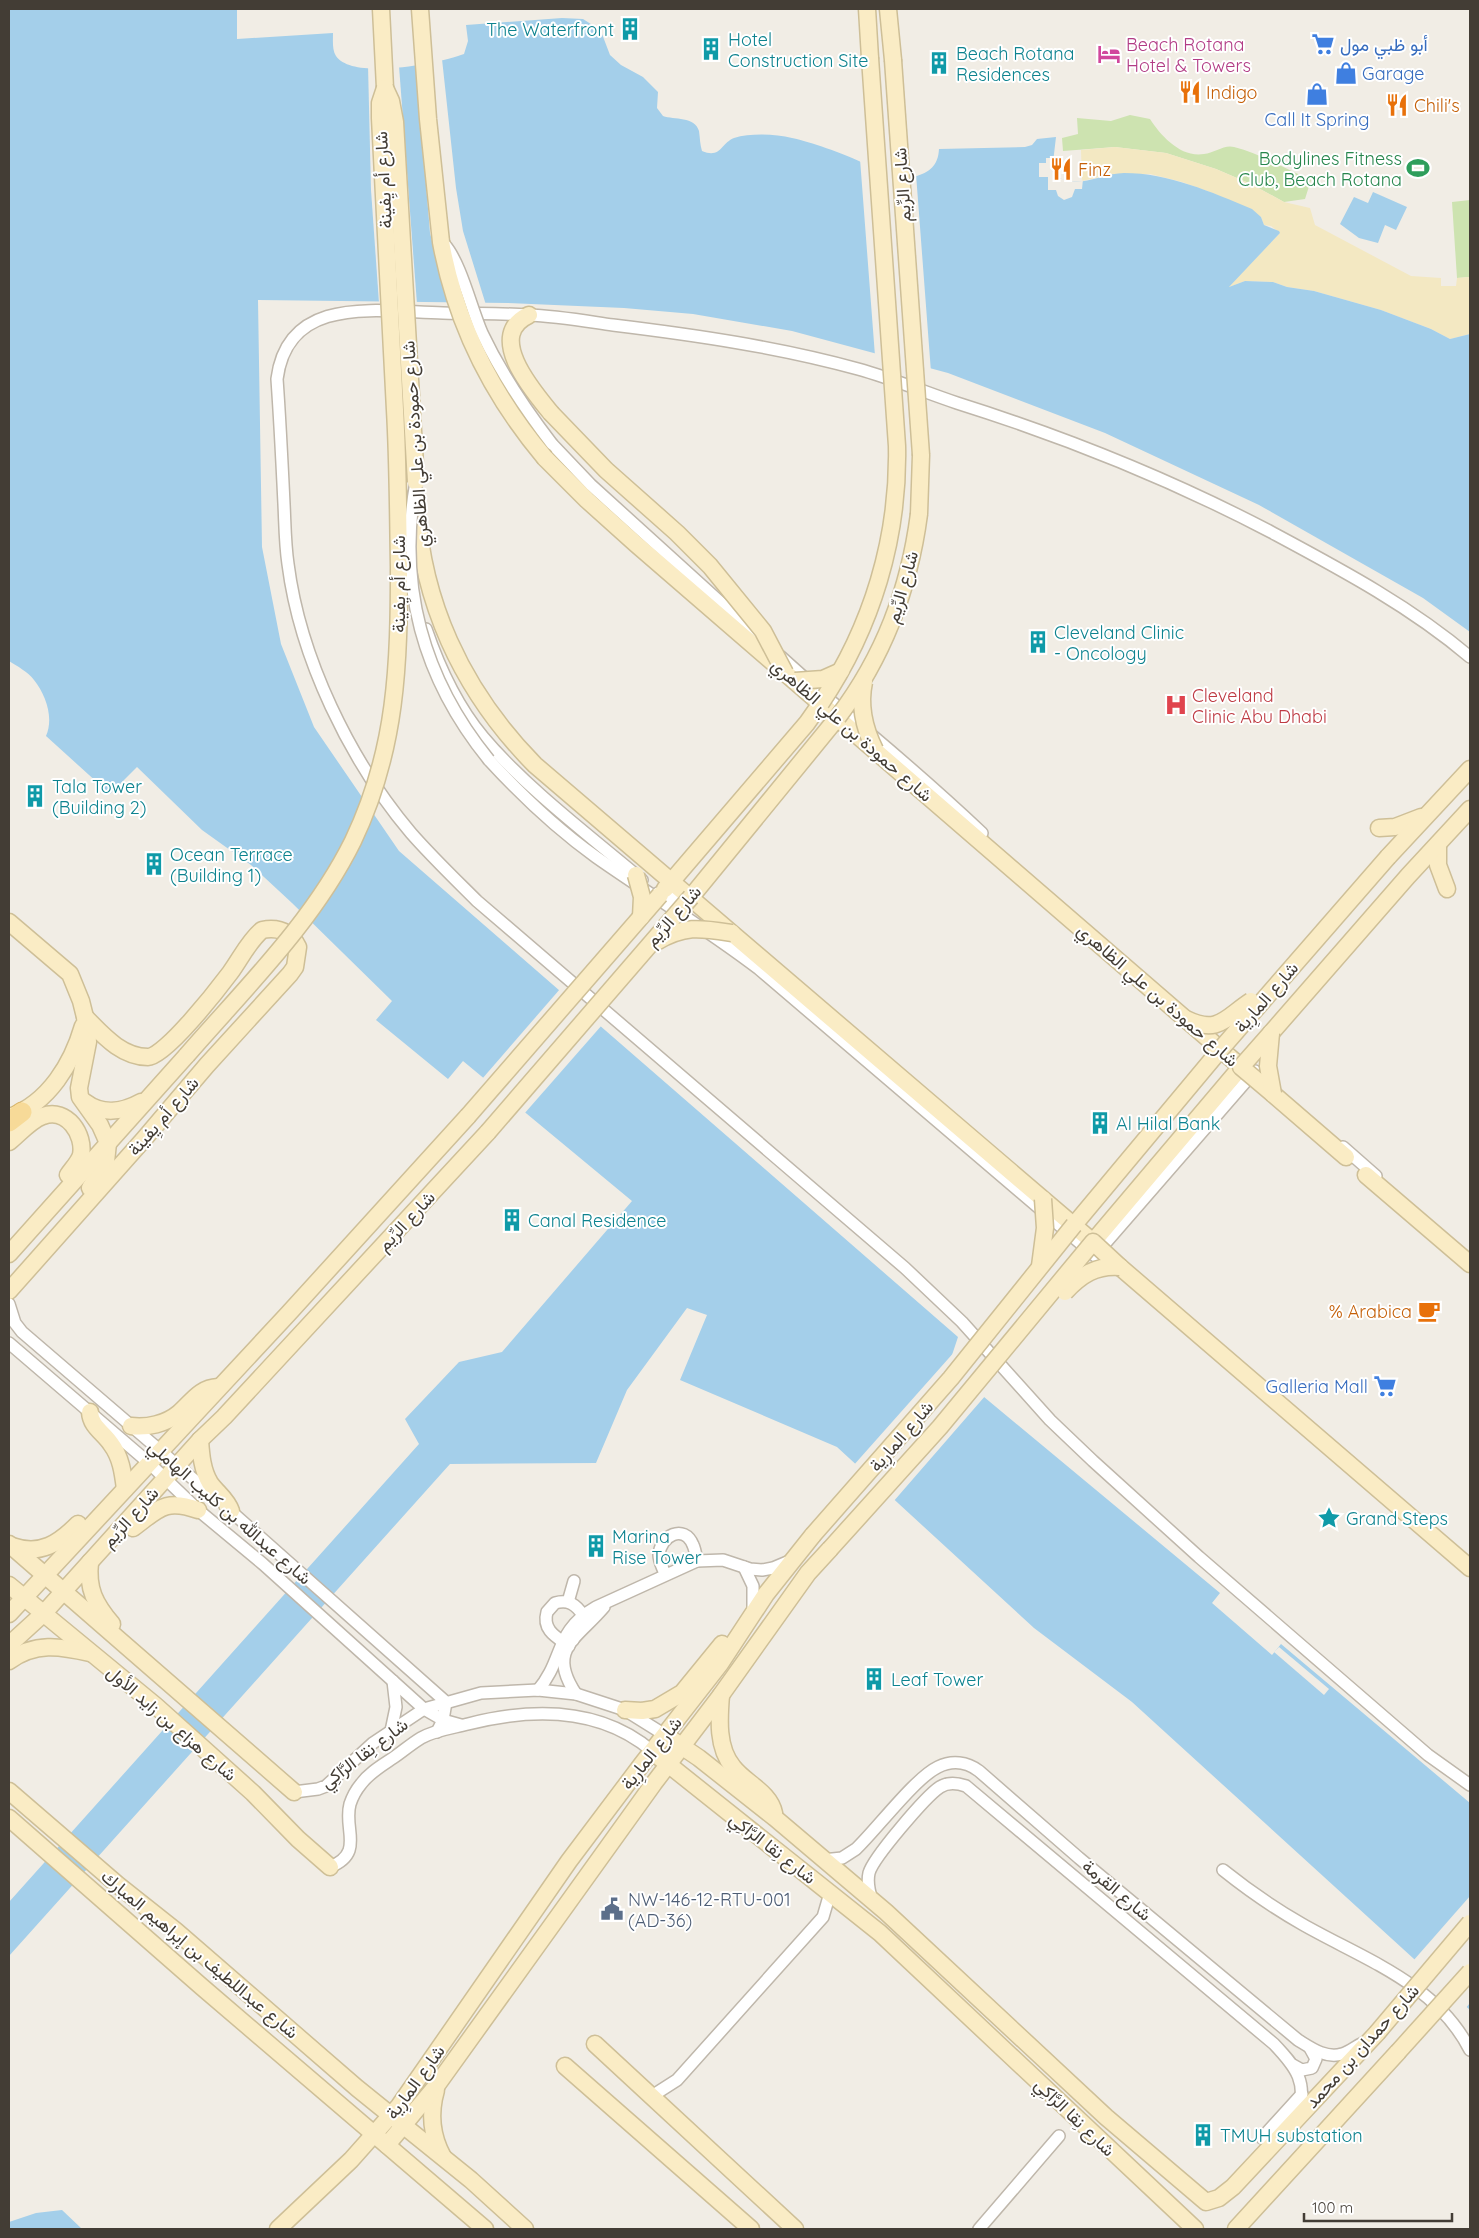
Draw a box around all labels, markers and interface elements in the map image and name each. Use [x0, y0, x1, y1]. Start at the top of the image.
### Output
building icon: The Waterfront [617, 16, 643, 42]
place label: The Waterfront [486, 18, 614, 41]
place label: Hotel Construction Site [728, 28, 868, 72]
supermarket icon: أبو ظبي مول [1310, 31, 1336, 57]
place label: Beach Rotana Hotel & Towers [1126, 33, 1251, 77]
place label: أبو ظبي مول [1340, 33, 1428, 60]
building icon: Hotel Construction Site [698, 36, 724, 62]
hotel icon: Beach Rotana Hotel & Towers [1096, 41, 1122, 67]
place label: Beach Rotana Residences [956, 42, 1074, 86]
building icon: Beach Rotana Residences [926, 50, 952, 76]
shop icon: Garage [1333, 60, 1359, 86]
place label: Garage [1362, 62, 1424, 85]
restaurant icon: Indigo [1177, 79, 1203, 105]
place label: Indigo [1206, 81, 1257, 104]
shop icon: Call It Spring [1304, 81, 1330, 107]
restaurant icon: Chili's [1384, 92, 1410, 118]
place label: Chili's [1414, 94, 1460, 117]
place label: Call It Spring [1265, 108, 1369, 131]
street label: شارع أم يِفينة [369, 131, 400, 229]
street label: شارع الرِّيم [888, 147, 917, 223]
place label: Bodylines Fitness Club, Beach Rotana [1238, 147, 1402, 191]
sports icon: Bodylines Fitness Club, Beach Rotana [1405, 155, 1431, 181]
restaurant icon: Finz [1048, 156, 1074, 182]
place label: Finz [1078, 158, 1111, 181]
street label: شارع حمودة بن علي الظاهري [396, 340, 438, 548]
street label: شارع أم يِفينة [387, 535, 412, 633]
street label: شارع الرِّيم [881, 548, 924, 626]
place label: Cleveland Clinic - Oncology [1054, 621, 1184, 665]
building icon: Cleveland Clinic - Oncology [1025, 629, 1051, 655]
street label: شارع حمودة بن علي الظاهري [764, 654, 938, 810]
place label: Cleveland Clinic Abu Dhabi [1192, 684, 1327, 728]
hospital icon: Cleveland Clinic Abu Dhabi [1163, 692, 1189, 718]
place label: Tala Tower (Building 2) [52, 775, 147, 819]
building icon: Tala Tower (Building 2) [22, 783, 48, 809]
place label: Ocean Terrace (Building 1) [170, 843, 293, 887]
building icon: Ocean Terrace (Building 1) [141, 851, 167, 877]
street label: شارع الرِّيم [640, 880, 707, 952]
street label: شارع حمودة بن علي الظاهري [1070, 919, 1244, 1075]
street label: شارع المارِية [1229, 957, 1306, 1039]
street label: شارع أم يِفينة [122, 1072, 206, 1162]
building icon: Al Hilal Bank [1087, 1110, 1113, 1136]
place label: Al Hilal Bank [1116, 1112, 1220, 1135]
street label: شارع الرِّيم [372, 1186, 441, 1257]
building icon: Canal Residence [499, 1207, 525, 1233]
place label: Canal Residence [528, 1209, 666, 1232]
cafe icon: % Arabica [1416, 1298, 1442, 1324]
place label: % Arabica [1329, 1300, 1412, 1323]
supermarket icon: Galleria Mall [1372, 1373, 1398, 1399]
place label: Galleria Mall [1265, 1375, 1368, 1398]
street label: شارع المارِية [864, 1396, 941, 1478]
street label: شارع عبدالله بن كليب الهاملي [141, 1435, 316, 1592]
street label: شارع الرِّيم [97, 1482, 164, 1553]
place icon: Grand Steps [1316, 1505, 1342, 1531]
place label: Grand Steps [1346, 1507, 1448, 1530]
place label: Marina Rise Tower [612, 1525, 702, 1569]
building icon: Marina Rise Tower [583, 1533, 609, 1559]
street label: شارع هزاع بن زايد الأول [102, 1660, 242, 1787]
building icon: Leaf Tower [861, 1666, 887, 1692]
place label: Leaf Tower [891, 1668, 983, 1691]
street label: شارع المارِية [615, 1712, 689, 1796]
street label: شارع نِقا الرَّاكِي [316, 1713, 415, 1797]
street label: شارع نِقا الرَّاكِي [723, 1807, 821, 1892]
street label: شارع القرمة [1077, 1854, 1157, 1927]
street label: شارع عبداللطيف بن إبراهيم المبارك [96, 1864, 304, 2044]
place label: NW-146-12-RTU-001 (AD-36) [628, 1888, 791, 1932]
public building icon: NW-146-12-RTU-001 (AD-36) [599, 1896, 625, 1922]
street label: شارع حمدان بن محمد [1300, 1979, 1425, 2114]
street label: شارع المارِية [380, 2040, 452, 2126]
street label: شارع نِقا الرَّاكِي [1027, 2073, 1120, 2164]
building icon: TMUH substation [1190, 2122, 1216, 2148]
place label: TMUH substation [1220, 2124, 1363, 2147]
scale bar [1304, 2190, 1452, 2222]
text: 100 m [1312, 2198, 1353, 2217]

